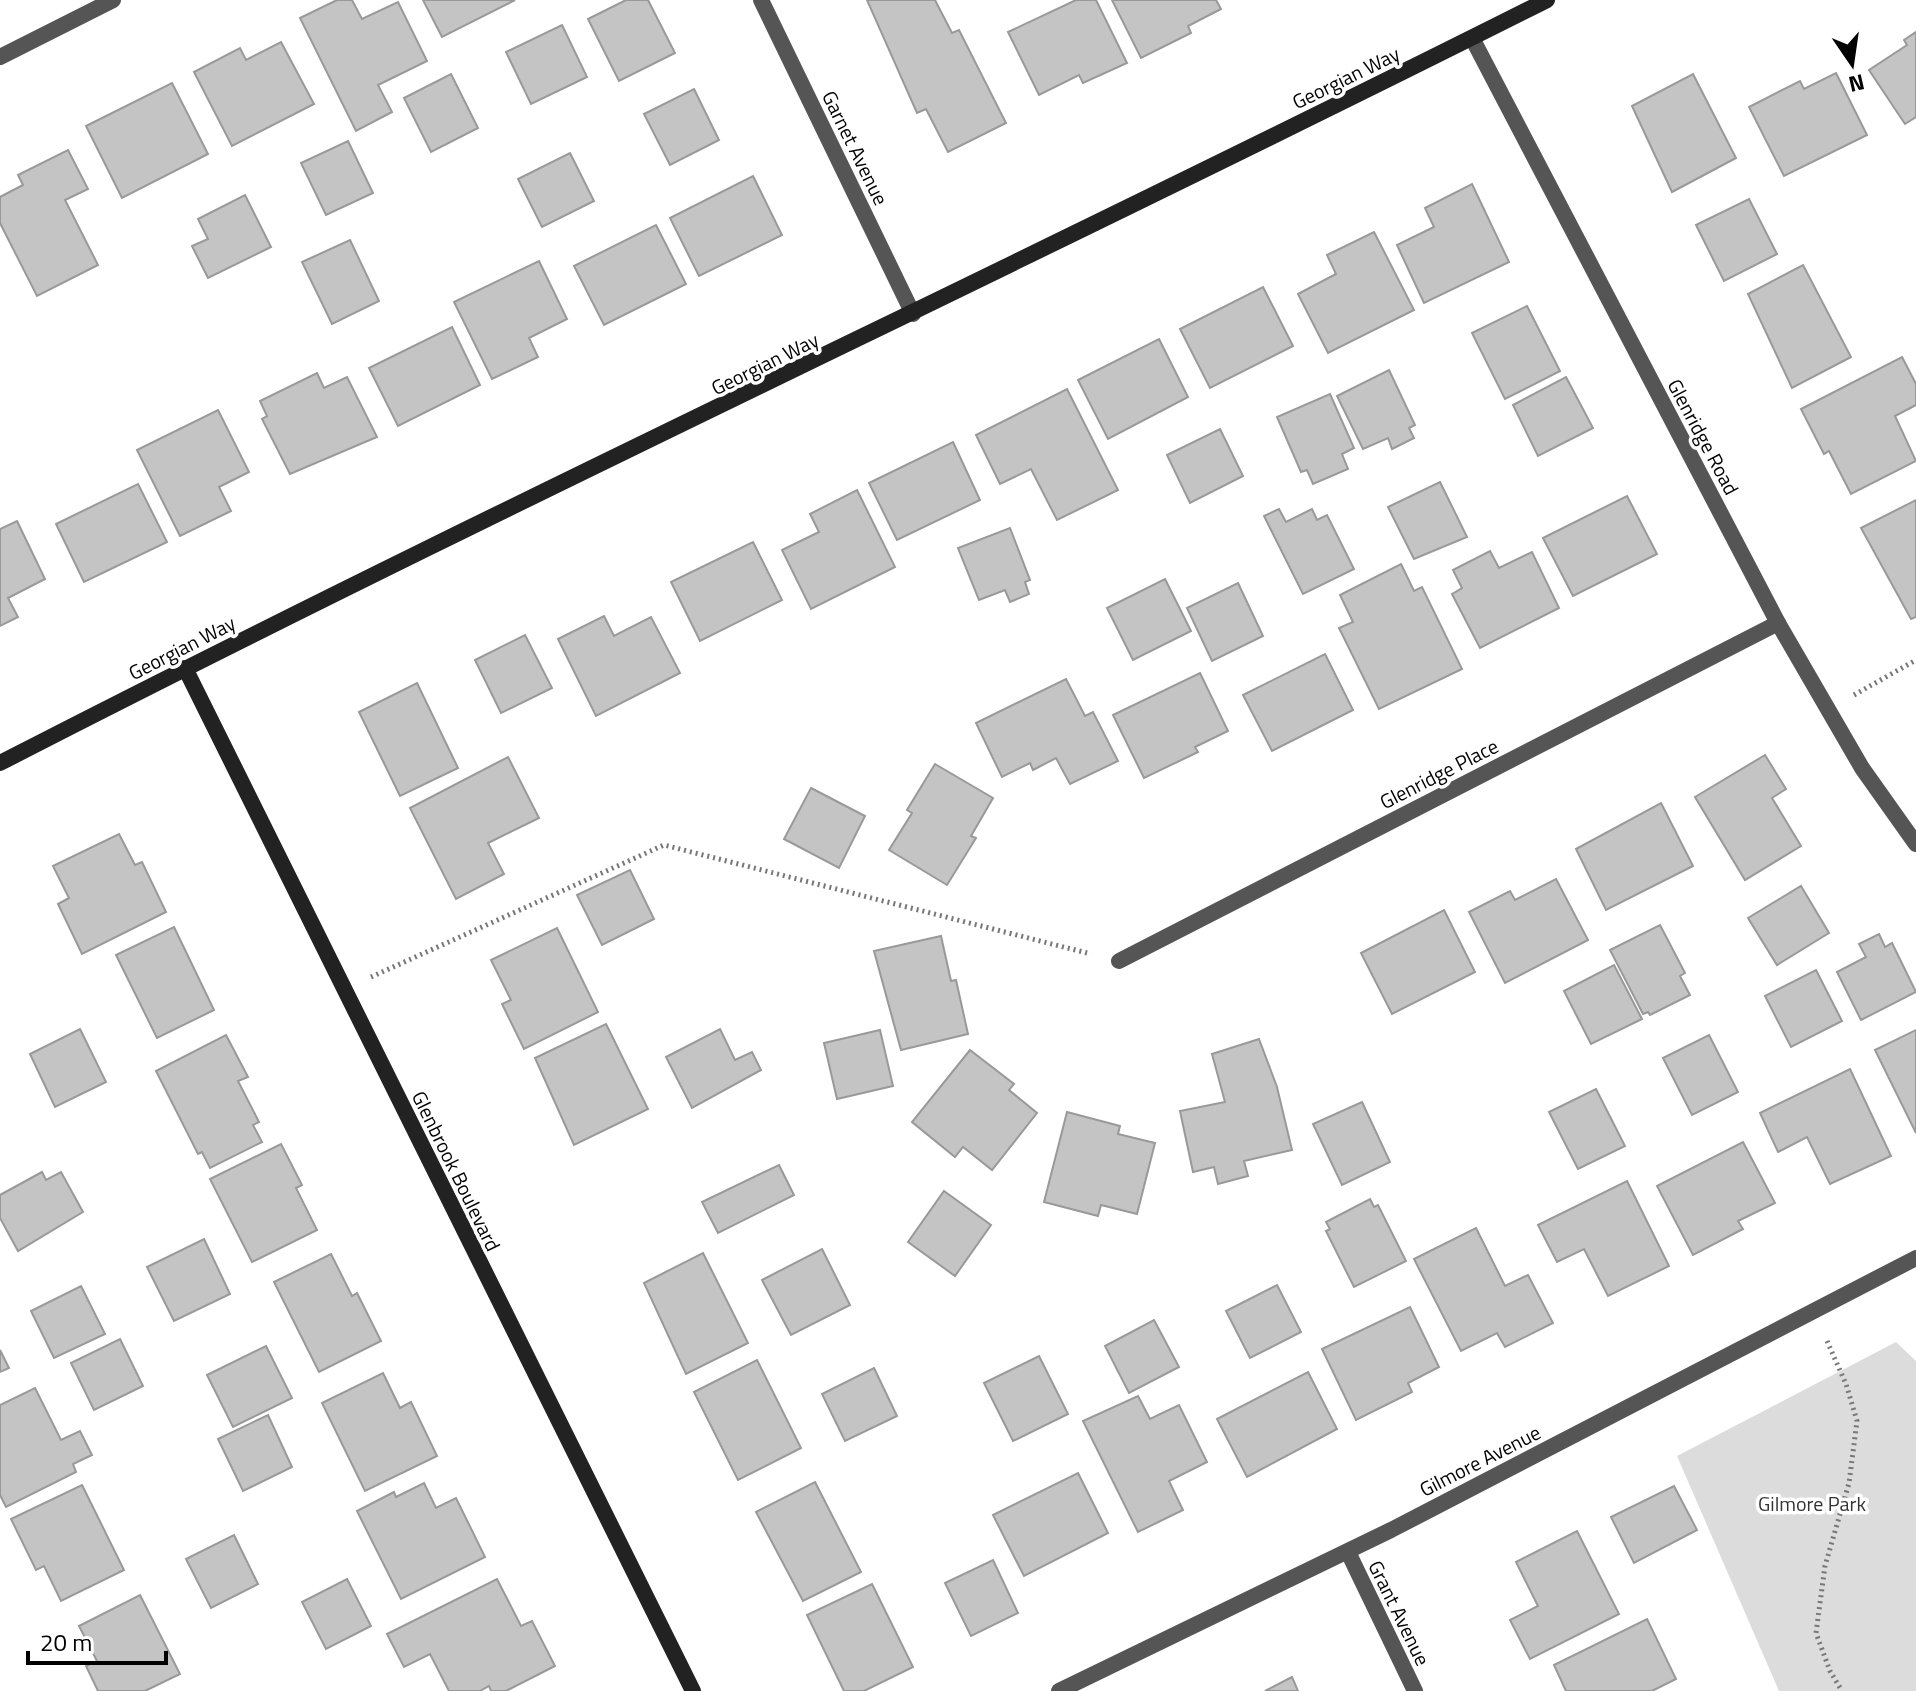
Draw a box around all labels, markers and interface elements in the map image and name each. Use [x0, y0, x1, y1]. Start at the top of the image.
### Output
north arrow [1812, 24, 1892, 104]
street label: Georgian Way [1287, 38, 1405, 117]
text: N [1845, 65, 1868, 102]
street label: Garnet Avenue [814, 85, 897, 210]
street label: Georgian Way [706, 324, 824, 403]
street label: Glenridge Road [1660, 373, 1747, 500]
street label: Georgian Way [123, 607, 241, 688]
street label: Glenridge Place [1374, 730, 1504, 817]
street label: Glenbrook Boulevard [404, 1085, 509, 1256]
street label: Gilmore Avenue [1414, 1417, 1546, 1504]
park label: Gilmore Park [1758, 1488, 1866, 1519]
street label: Grant Avenue [1361, 1555, 1438, 1671]
scale bar [28, 1615, 166, 1665]
text: 20 m [40, 1624, 92, 1660]

